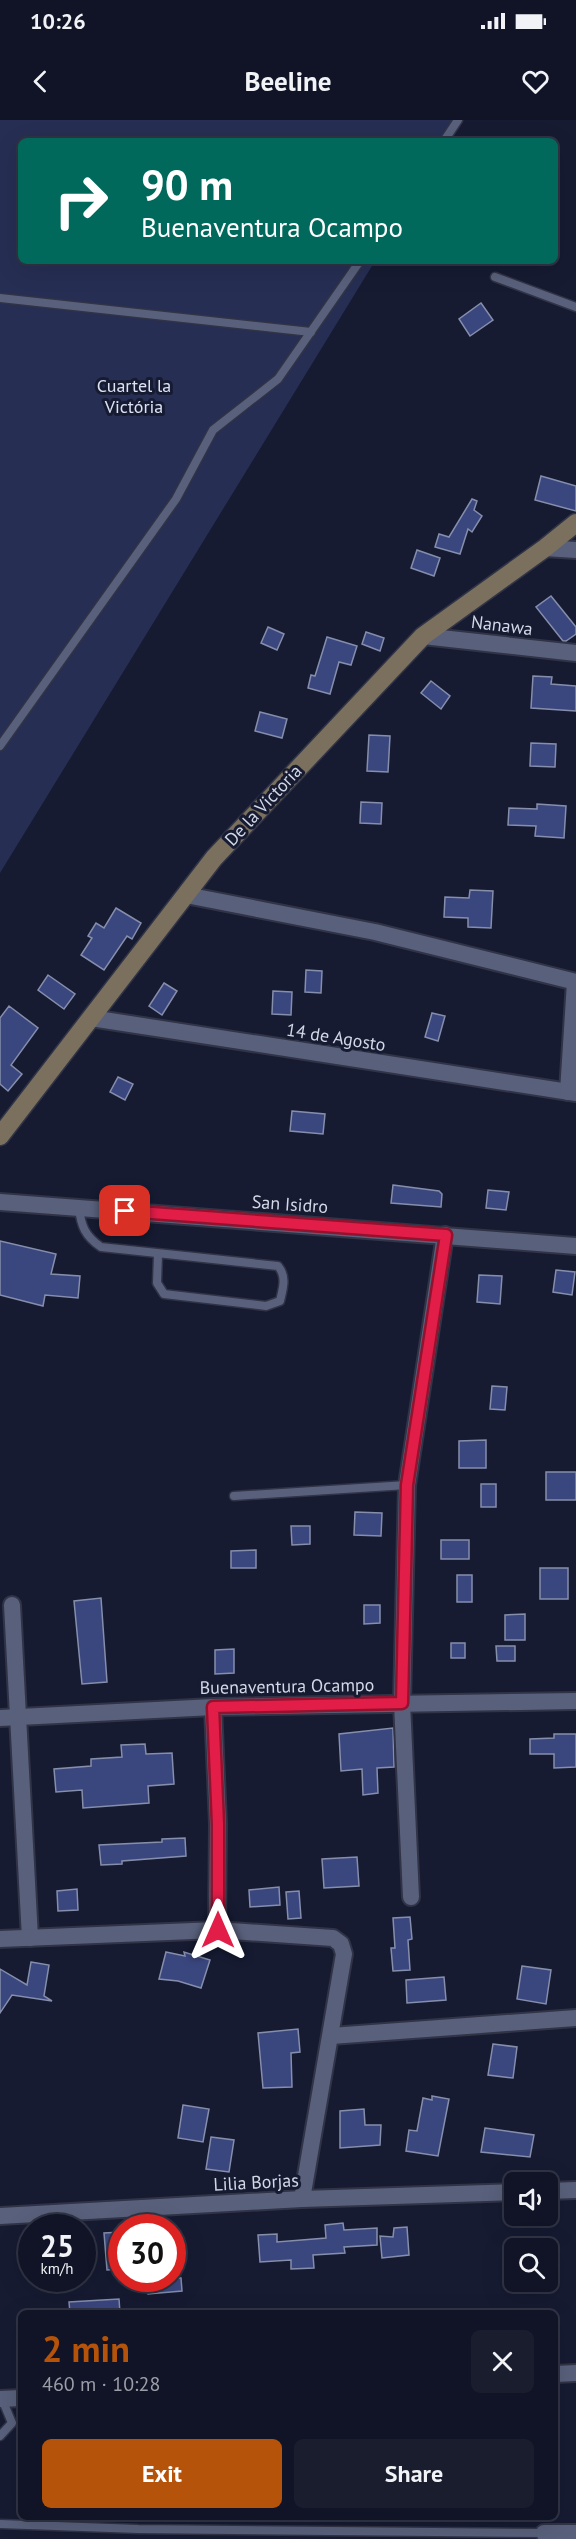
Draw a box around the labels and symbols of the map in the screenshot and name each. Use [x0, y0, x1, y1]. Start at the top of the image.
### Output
park label: Cuartel la Victória [97, 374, 171, 418]
street label: Nanawa [470, 610, 534, 640]
street label: De la Victoria [220, 760, 306, 850]
street label: 14 de Agosto [285, 1018, 387, 1056]
pin [99, 1185, 150, 1236]
street label: San Isidro [251, 1190, 329, 1218]
street label: Buenaventura Ocampo [200, 1673, 374, 1699]
position arrow [186, 1898, 250, 1962]
street label: Lilia Borjas [213, 2168, 299, 2196]
speed limit sign: 30 [108, 2214, 186, 2292]

